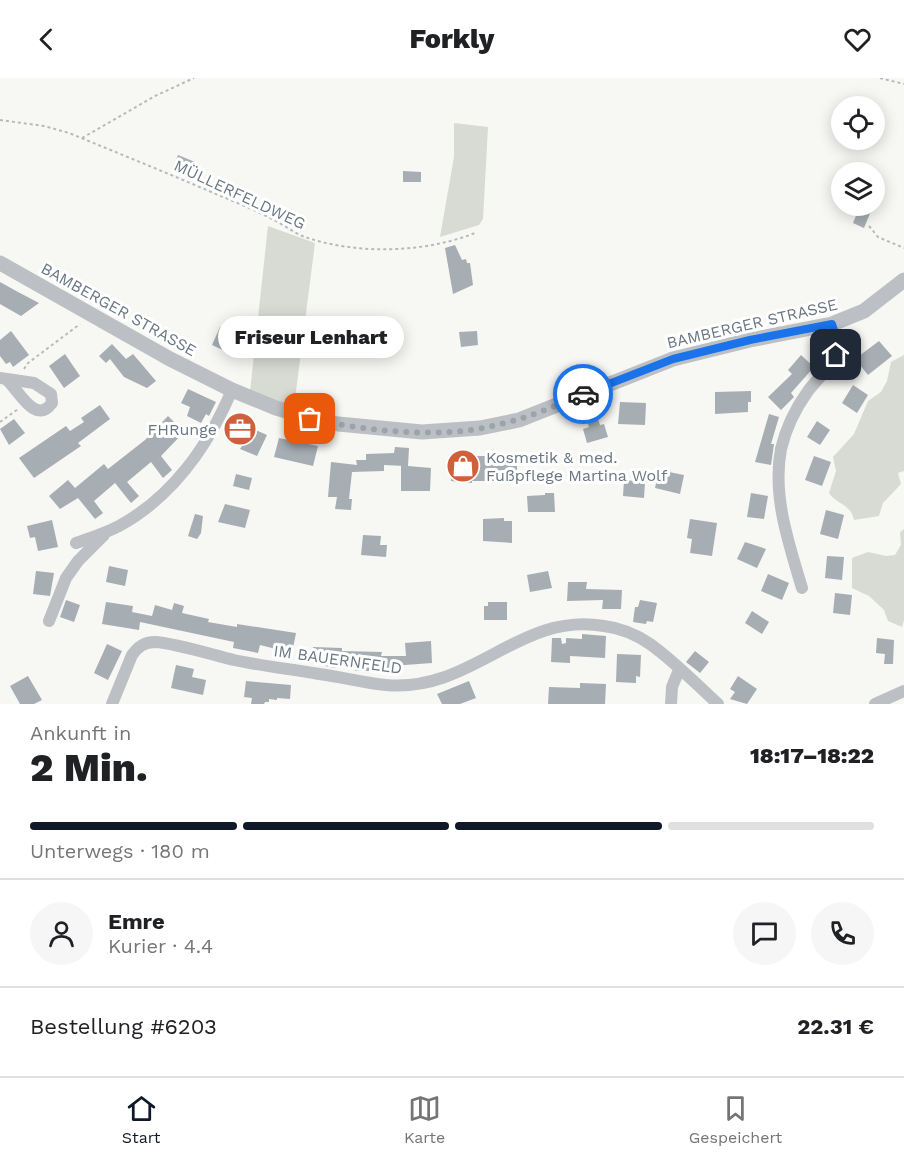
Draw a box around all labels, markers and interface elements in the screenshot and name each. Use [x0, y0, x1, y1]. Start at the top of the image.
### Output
icon: back [30, 23, 63, 56]
text: Forkly [410, 23, 494, 55]
icon: heart [841, 23, 874, 56]
map controls [831, 96, 885, 216]
button: locate [831, 96, 885, 150]
street label: MÜLLERFELDWEG [171, 156, 309, 233]
button: layers [831, 162, 885, 216]
street label: BAMBERGER STRASSE [38, 259, 200, 360]
street label: BAMBERGER STRASSE [665, 295, 839, 352]
callout: Friseur Lenhart [217, 317, 403, 359]
text: Friseur Lenhart [235, 325, 387, 349]
pin [810, 329, 861, 380]
icon: home [819, 338, 852, 371]
courier [553, 364, 613, 424]
icon: car [567, 378, 600, 411]
pin [284, 393, 335, 444]
icon: bag [293, 402, 326, 435]
office icon: FHRunge [222, 411, 258, 447]
place label: FHRunge [148, 420, 217, 439]
shop icon: Kosmetik & med. Fußpflege Martina Wolf [445, 448, 481, 484]
place label: Kosmetik & med. Fußpflege Martina Wolf [486, 448, 668, 485]
street label: IM BAUERNFELD [273, 641, 403, 678]
text: Ankunft in [30, 721, 131, 745]
text: 18:17–18:22 [750, 743, 874, 768]
text: 2 Min. [30, 745, 148, 790]
text: Unterwegs · 180 m [30, 839, 210, 863]
button: person [30, 902, 93, 965]
button: chat [733, 902, 796, 965]
button: phone [811, 902, 874, 965]
text: Emre [108, 909, 165, 934]
text: Kurier · 4.4 [108, 934, 213, 958]
text: Bestellung #6203 [30, 1014, 217, 1039]
text: 22.31 € [797, 1014, 874, 1039]
tab: Start [122, 1092, 160, 1147]
tab: Karte [404, 1092, 445, 1147]
tab: Gespeichert [689, 1092, 782, 1147]

